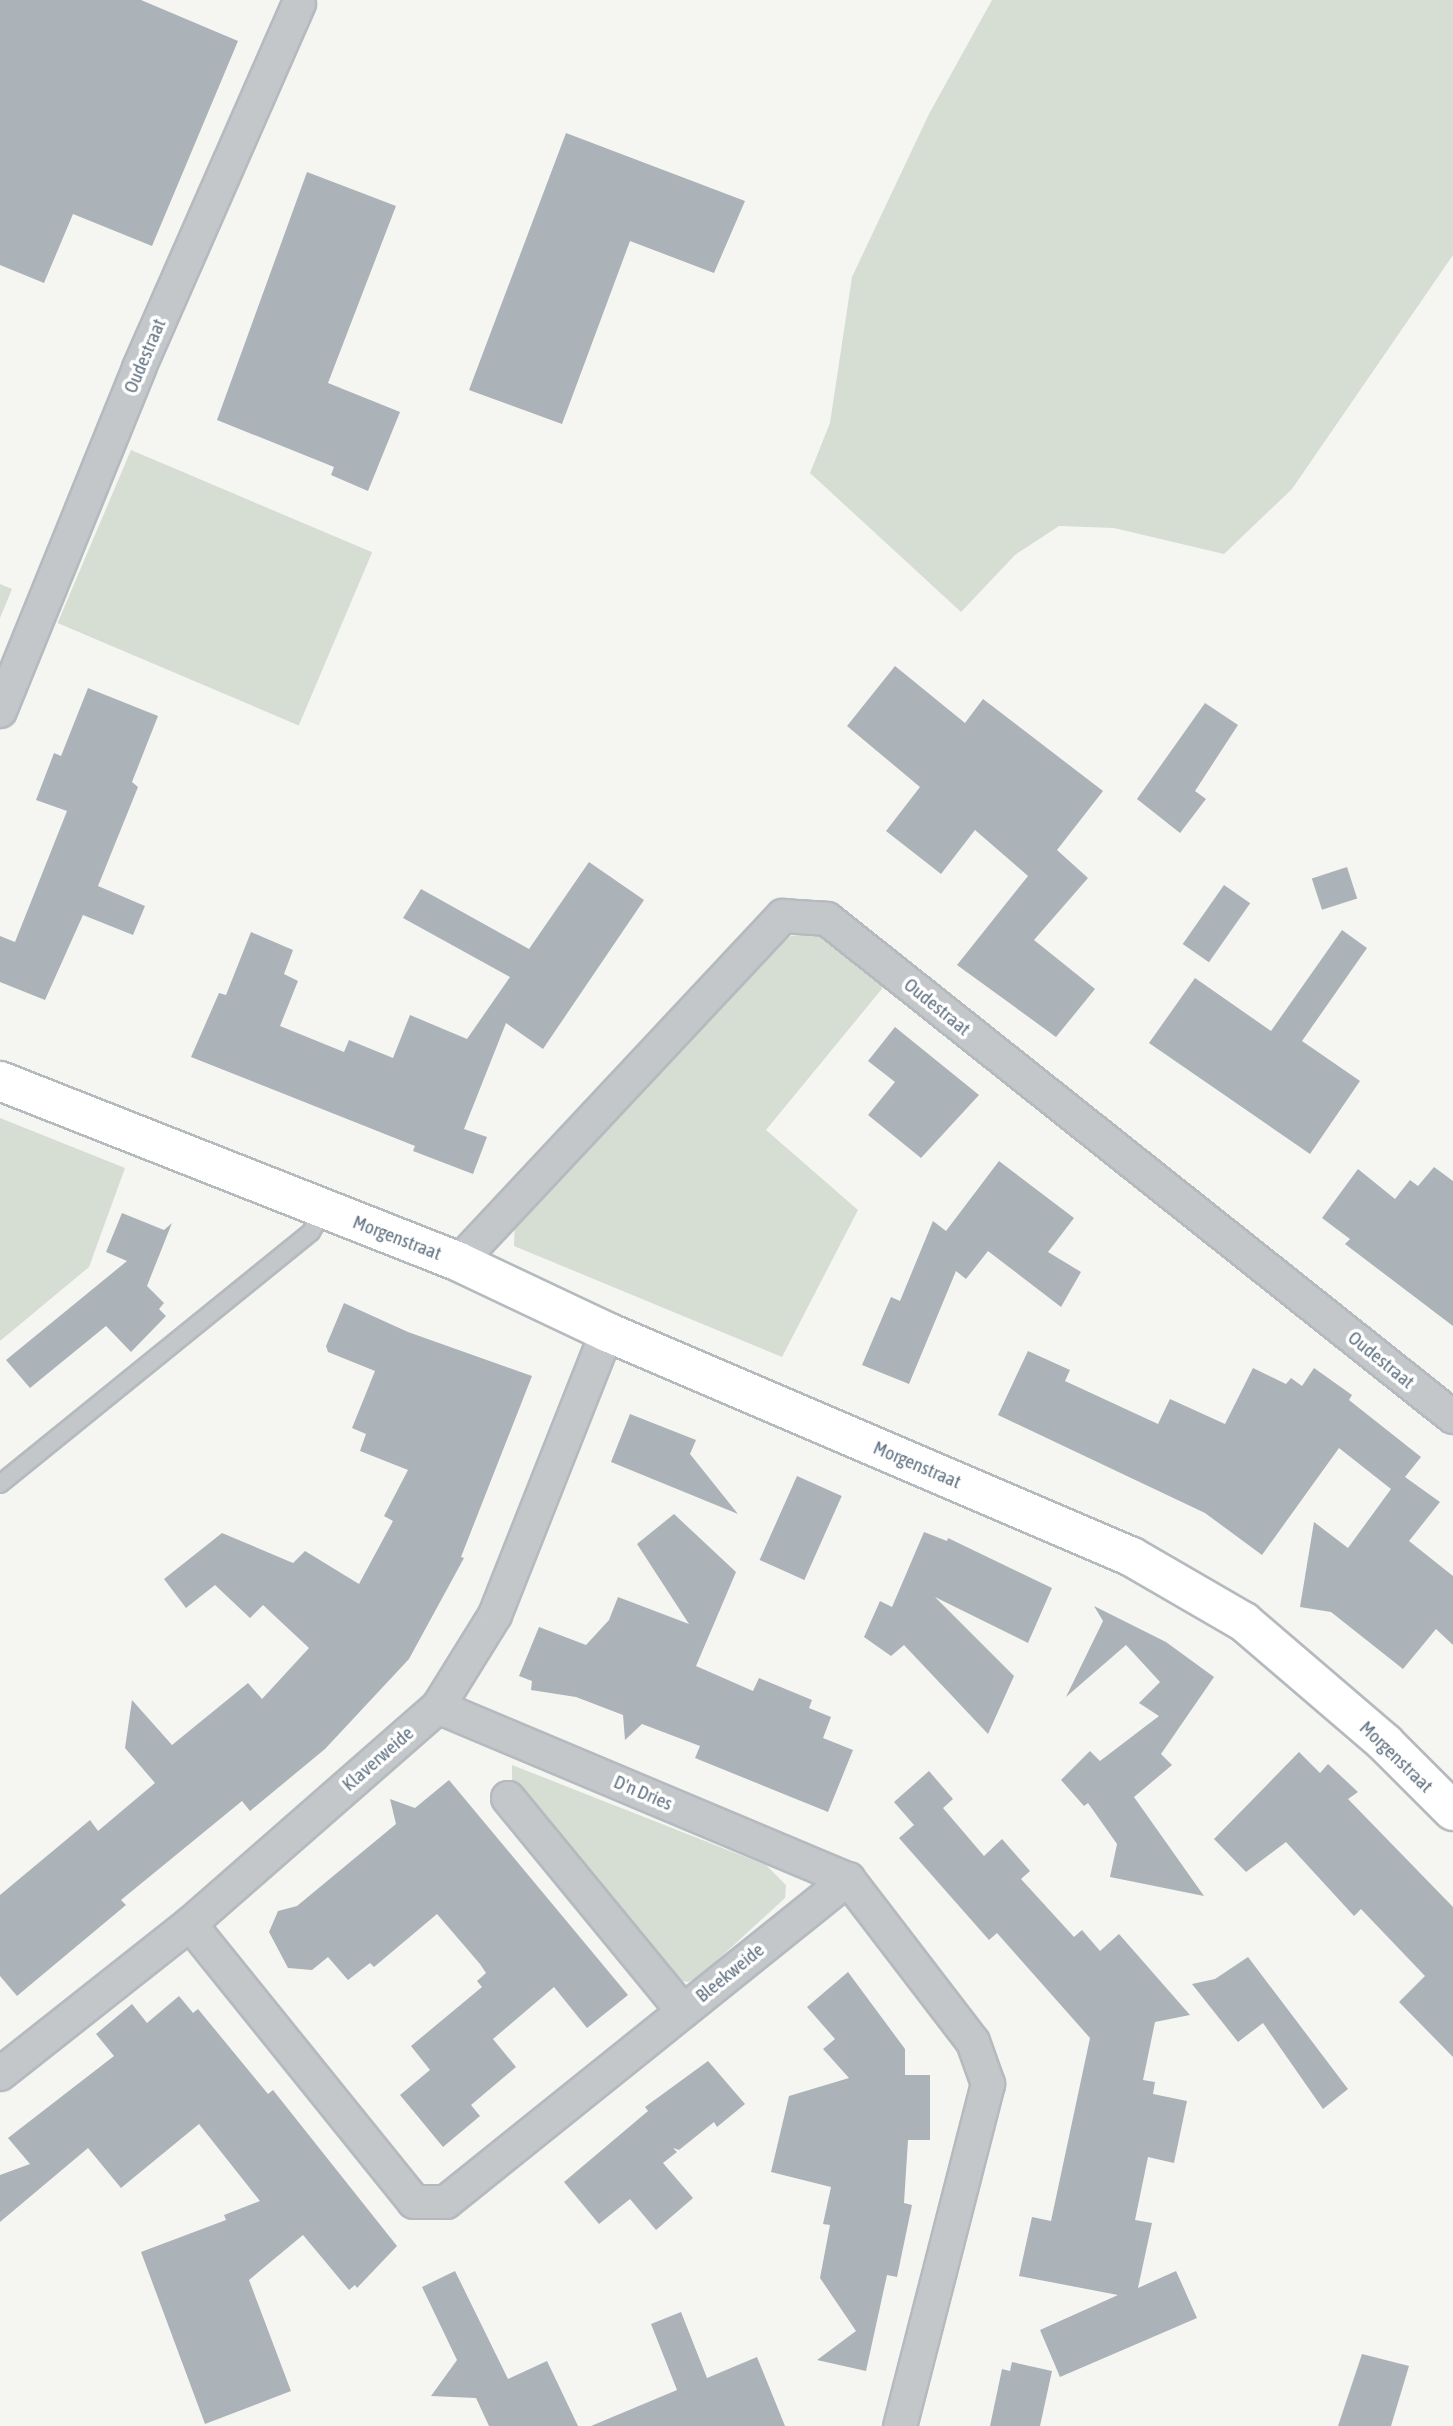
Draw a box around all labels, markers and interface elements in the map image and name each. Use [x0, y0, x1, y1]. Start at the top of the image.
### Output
street label: Oudestraat [119, 315, 171, 397]
street label: Oudestraat [899, 973, 975, 1041]
street label: Morgenstraat [350, 1211, 444, 1265]
street label: Oudestraat [1343, 1326, 1419, 1394]
street label: Morgenstraat [870, 1436, 964, 1494]
street label: Morgenstraat [1355, 1717, 1437, 1797]
street label: Klaverweide [338, 1722, 418, 1796]
street label: D'n Dries [610, 1770, 676, 1816]
street label: Bleekweide [691, 1939, 769, 2007]

